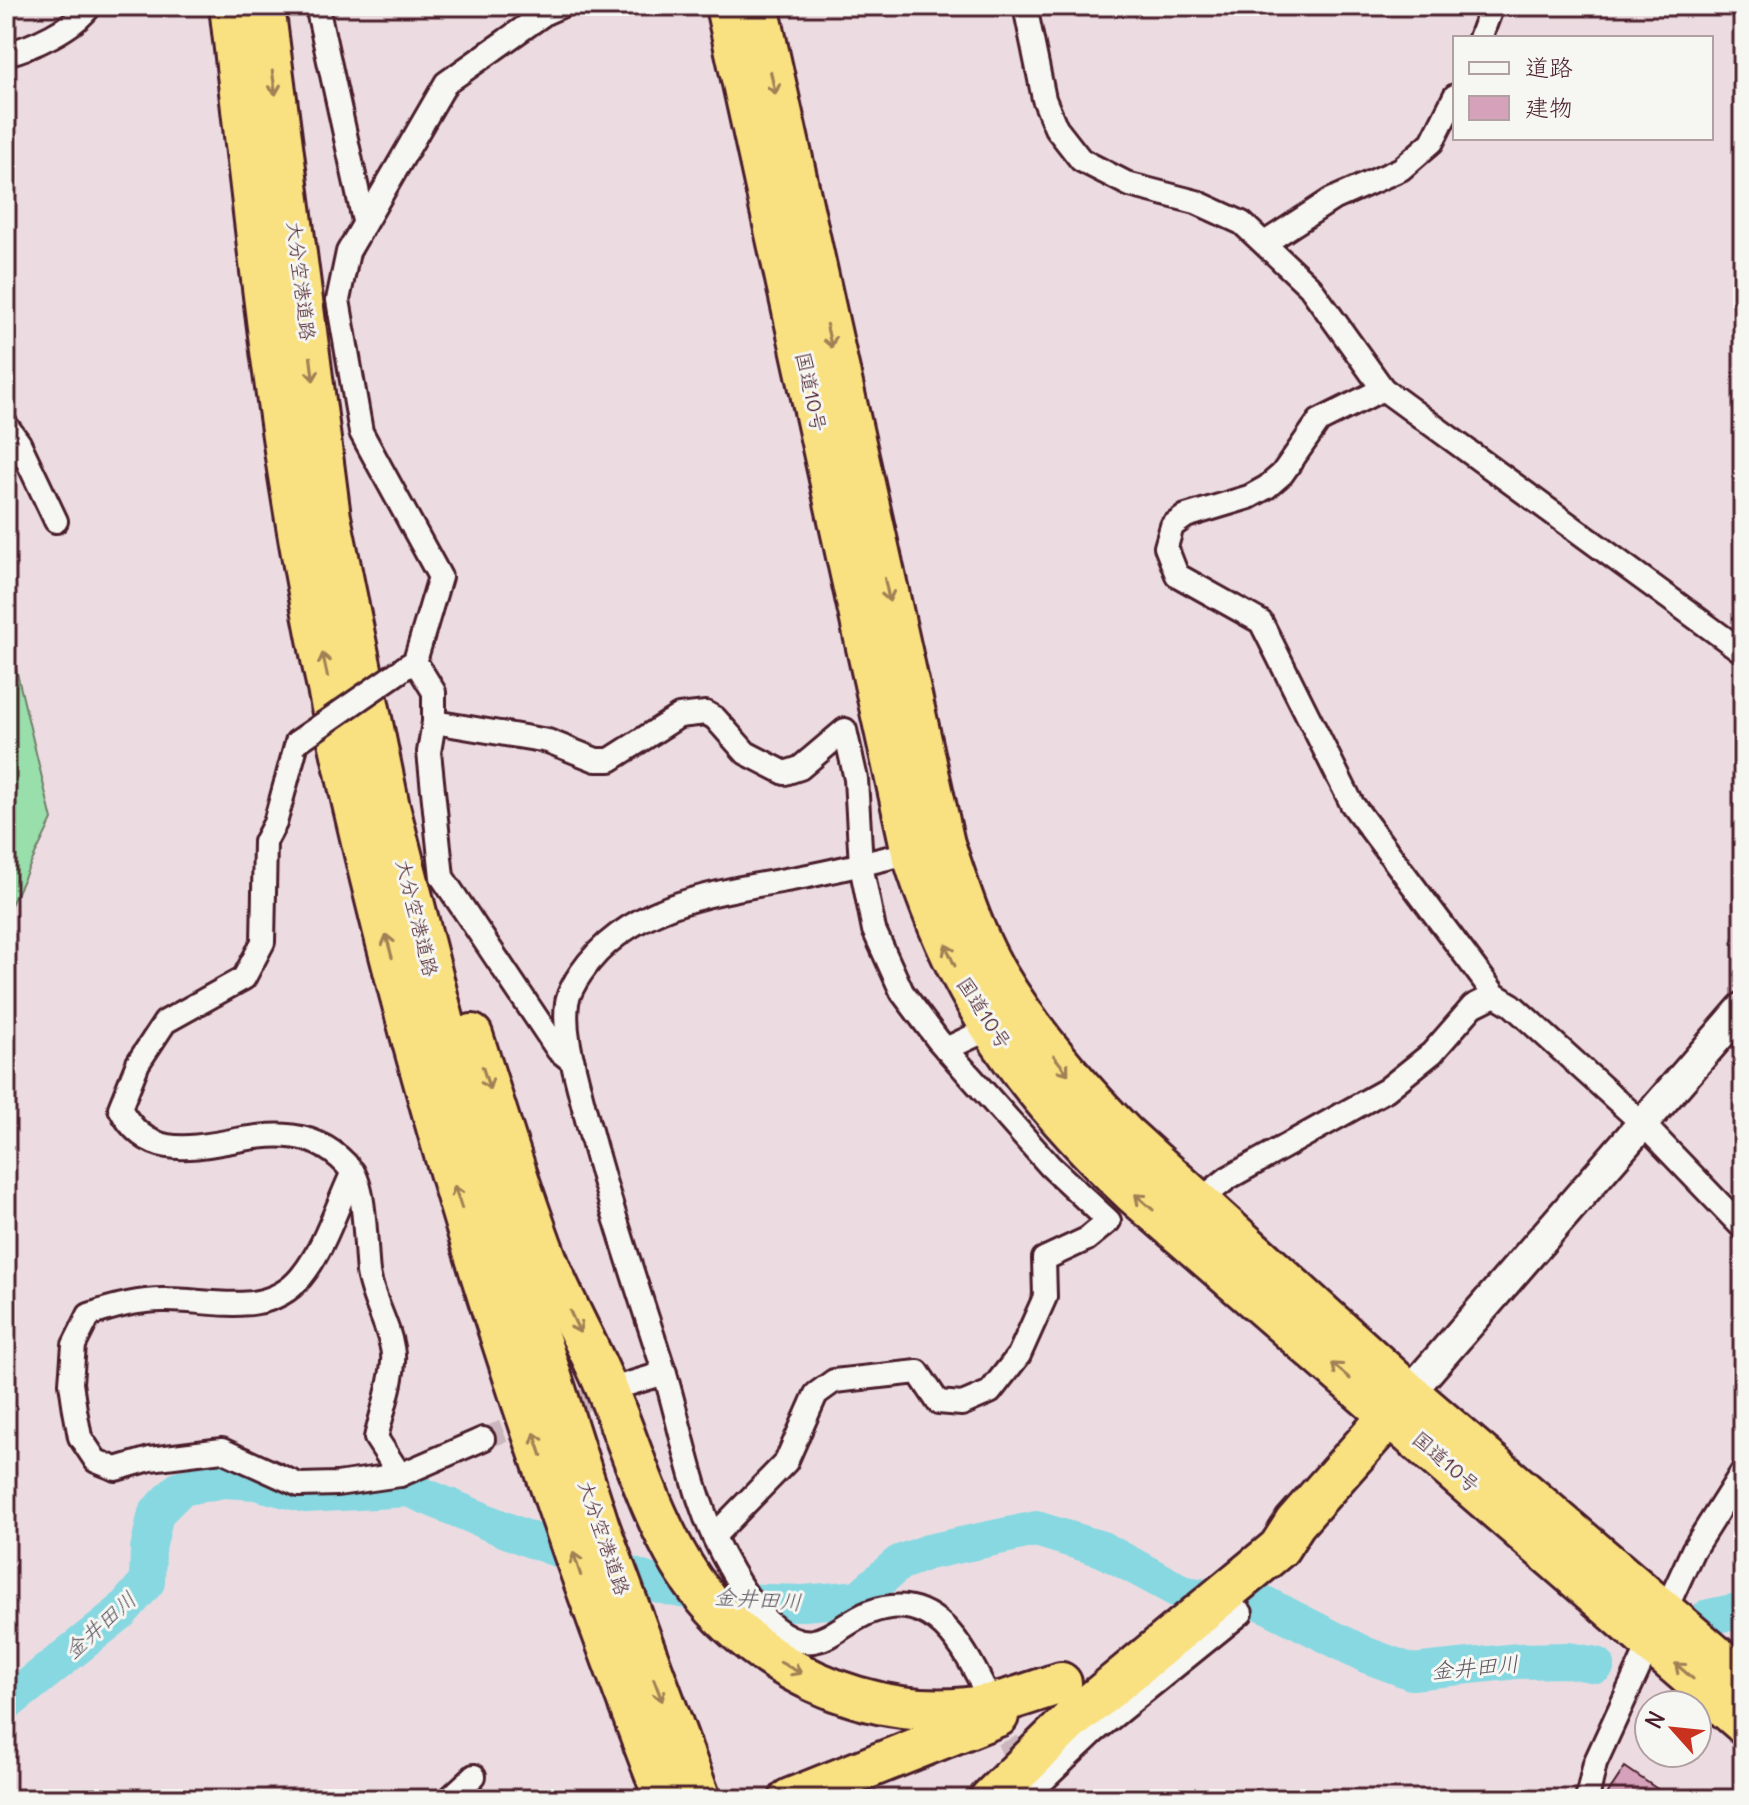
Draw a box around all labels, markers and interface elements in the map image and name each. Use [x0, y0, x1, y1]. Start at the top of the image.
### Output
legend [1453, 36, 1713, 140]
text: 道路 [1525, 52, 1573, 82]
one-way arrow [766, 69, 781, 95]
one-way arrow [267, 70, 282, 95]
text: 建物 [1525, 92, 1573, 122]
street label: 大分空港道路 [282, 220, 321, 342]
one-way arrow [822, 323, 837, 349]
street label: 国道10号 [791, 350, 832, 434]
one-way arrow [304, 355, 319, 382]
one-way arrow [880, 577, 895, 602]
one-way arrow [317, 653, 332, 679]
street label: 大分空港道路 [391, 857, 444, 979]
one-way arrow [380, 934, 395, 960]
one-way arrow [941, 944, 956, 968]
street label: 国道10号 [952, 972, 1017, 1054]
one-way arrow [1052, 1054, 1069, 1075]
one-way arrow [480, 1065, 494, 1090]
one-way arrow [450, 1184, 465, 1210]
one-way arrow [1134, 1193, 1154, 1211]
one-way arrow [569, 1309, 584, 1333]
one-way arrow [1331, 1362, 1352, 1380]
street label: 国道10号 [1408, 1426, 1485, 1498]
one-way arrow [530, 1432, 544, 1457]
street label: 大分空港道路 [573, 1477, 636, 1599]
one-way arrow [569, 1552, 584, 1577]
water label: 金井田川 [713, 1582, 803, 1616]
water label: 金井田川 [58, 1585, 142, 1665]
water label: 金井田川 [1430, 1649, 1520, 1685]
one-way arrow [779, 1660, 802, 1676]
one-way arrow [1675, 1662, 1695, 1680]
one-way arrow [652, 1677, 666, 1702]
north arrow [1633, 1689, 1713, 1769]
text: N [1639, 1707, 1671, 1733]

